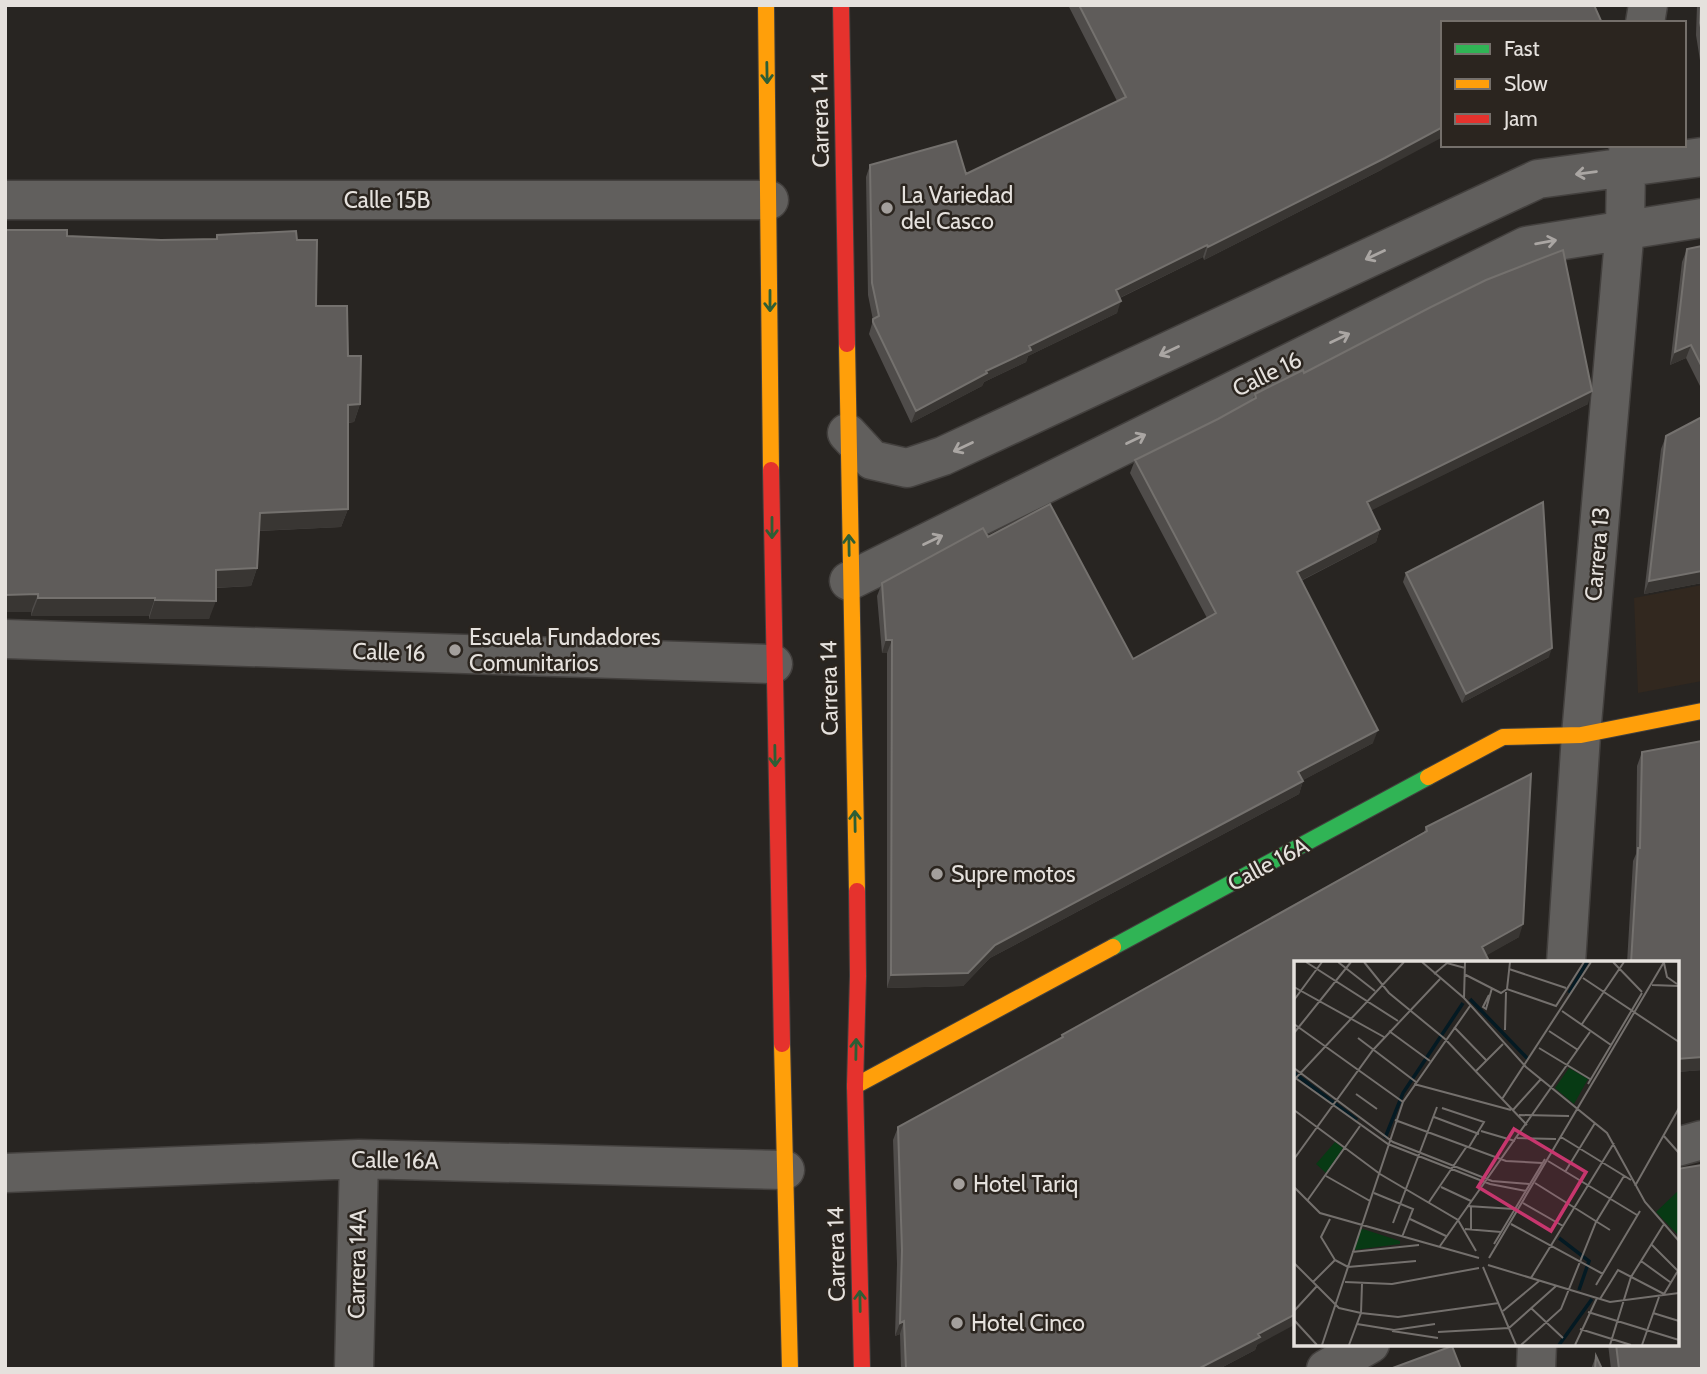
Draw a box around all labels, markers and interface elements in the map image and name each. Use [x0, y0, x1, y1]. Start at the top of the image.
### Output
legend [1441, 21, 1686, 147]
text: Fast [1504, 36, 1540, 61]
one-way arrow [760, 62, 774, 85]
text: Slow [1504, 71, 1548, 96]
street label: Carrera 14 [805, 72, 835, 168]
text: Jam [1503, 106, 1538, 131]
one-way arrow [1575, 166, 1597, 179]
place label: La Variedad del Casco [901, 181, 1013, 235]
street label: Calle 15B [344, 186, 431, 214]
marker: La Variedad del Casco [879, 200, 895, 216]
one-way arrow [1534, 235, 1557, 249]
one-way arrow [1365, 248, 1386, 262]
one-way arrow [763, 289, 777, 312]
one-way arrow [1329, 331, 1350, 344]
one-way arrow [1159, 345, 1180, 358]
street label: Calle 16 [1228, 345, 1306, 403]
one-way arrow [1125, 432, 1146, 446]
one-way arrow [953, 441, 974, 454]
street label: Carrera 13 [1579, 506, 1615, 602]
one-way arrow [765, 517, 779, 540]
one-way arrow [842, 533, 856, 556]
one-way arrow [922, 533, 943, 547]
place label: Escuela Fundadores Comunitarios [469, 623, 661, 677]
street label: Calle 16 [352, 637, 426, 667]
street label: Carrera 14 [814, 640, 844, 736]
marker: Escuela Fundadores Comunitarios [447, 642, 463, 658]
one-way arrow [768, 744, 782, 767]
one-way arrow [848, 810, 861, 833]
street label: Calle 16A [1223, 831, 1313, 897]
place label: Supre motos [951, 860, 1076, 888]
marker: Supre motos [929, 866, 945, 882]
inset map [1294, 961, 1679, 1346]
one-way arrow [849, 1037, 863, 1060]
street label: Calle 16A [351, 1145, 439, 1175]
place label: Hotel Tariq [973, 1170, 1078, 1198]
marker: Hotel Tariq [951, 1176, 967, 1192]
street label: Carrera 14 [821, 1206, 851, 1302]
street label: Carrera 14A [342, 1209, 372, 1319]
one-way arrow [854, 1289, 867, 1312]
place label: Hotel Cinco [971, 1309, 1085, 1337]
marker: Hotel Cinco [949, 1315, 965, 1331]

